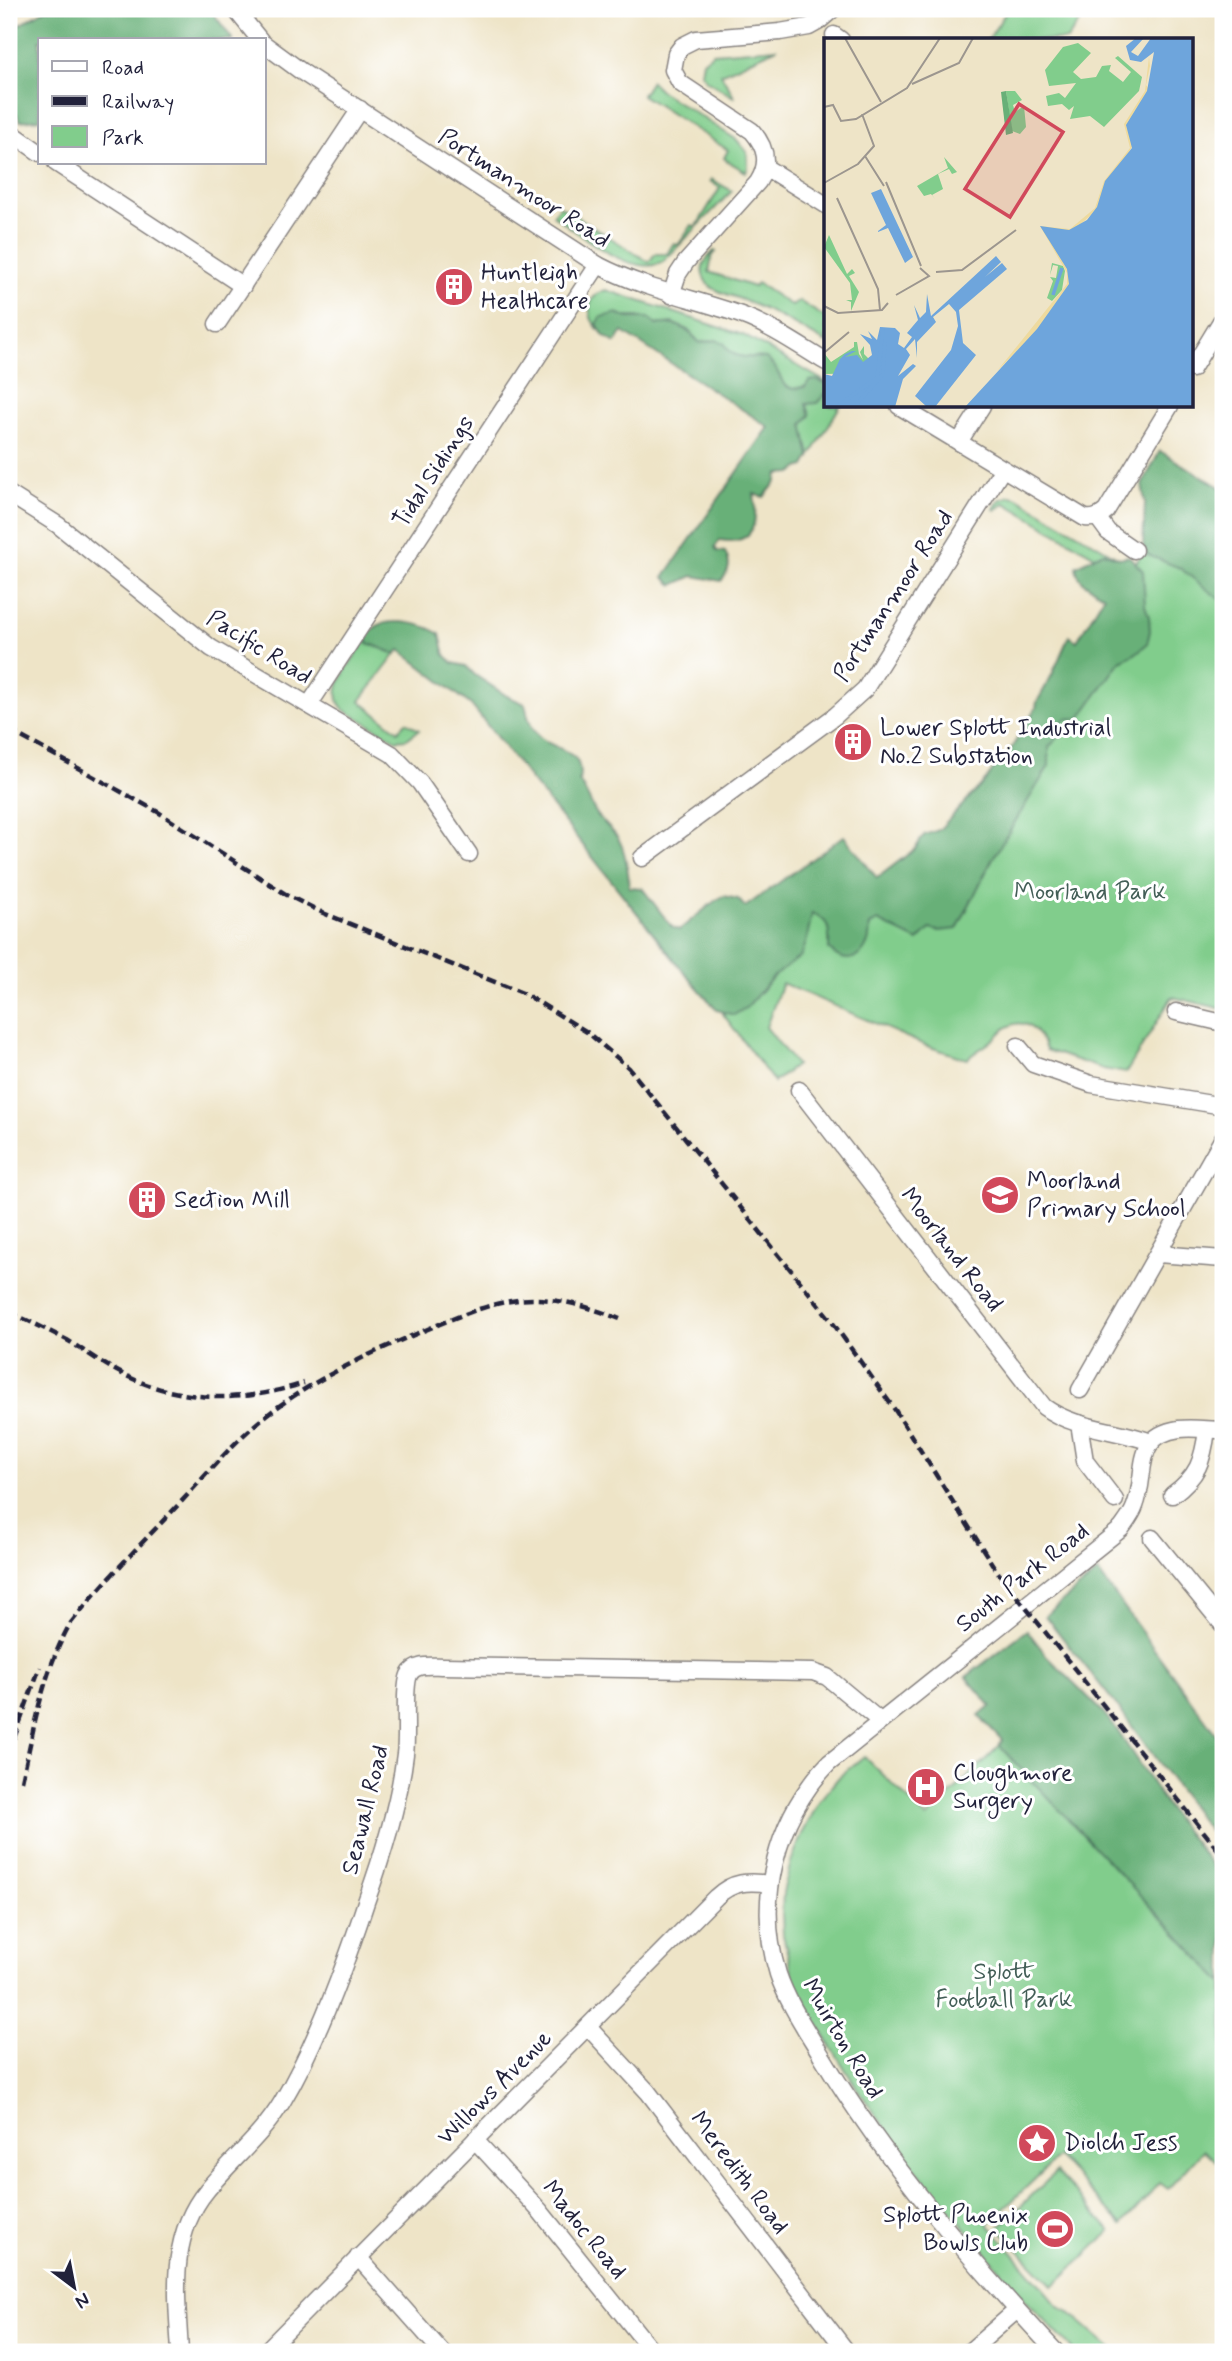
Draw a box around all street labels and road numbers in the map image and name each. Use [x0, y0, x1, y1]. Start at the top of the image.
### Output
street label: Portmanmoor Road [432, 122, 616, 256]
street label: Tidal Sidings [386, 410, 482, 534]
street label: Portmanmoor Road [827, 504, 961, 688]
street label: Pacific Road [200, 603, 318, 693]
street label: Moorland Road [893, 1182, 1009, 1318]
street label: South Park Road [950, 1516, 1096, 1640]
street label: Seawall Road [335, 1742, 397, 1878]
street label: Muirton Road [794, 1973, 890, 2105]
street label: Willows Avenue [431, 2024, 559, 2152]
street label: Meredith Road [683, 2105, 795, 2241]
street label: Madoc Road [535, 2174, 633, 2286]

